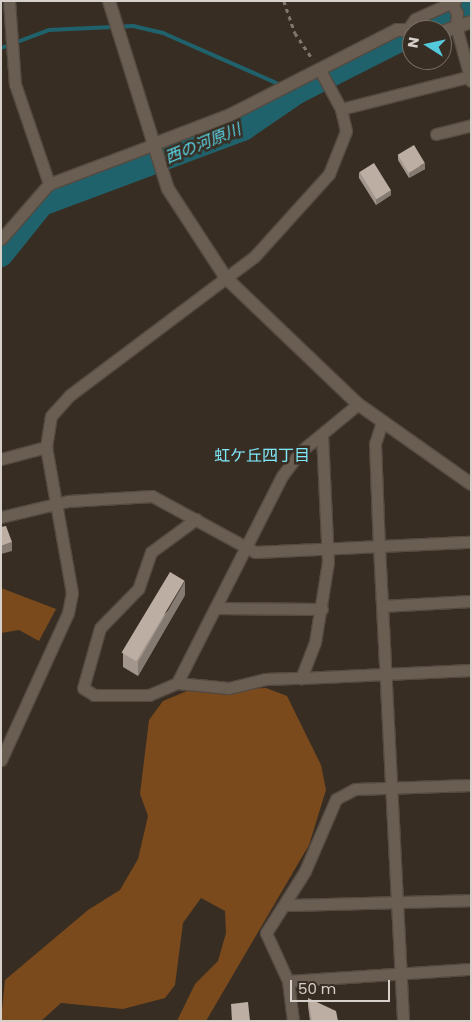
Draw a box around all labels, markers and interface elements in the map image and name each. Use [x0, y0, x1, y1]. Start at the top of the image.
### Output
north arrow [402, 20, 452, 70]
text: N [402, 36, 424, 49]
water label: 西の河原川 [162, 120, 244, 168]
district label: 虹ケ丘四丁目 [214, 446, 310, 466]
scale bar [292, 970, 392, 1002]
text: 50 m [298, 978, 336, 999]

